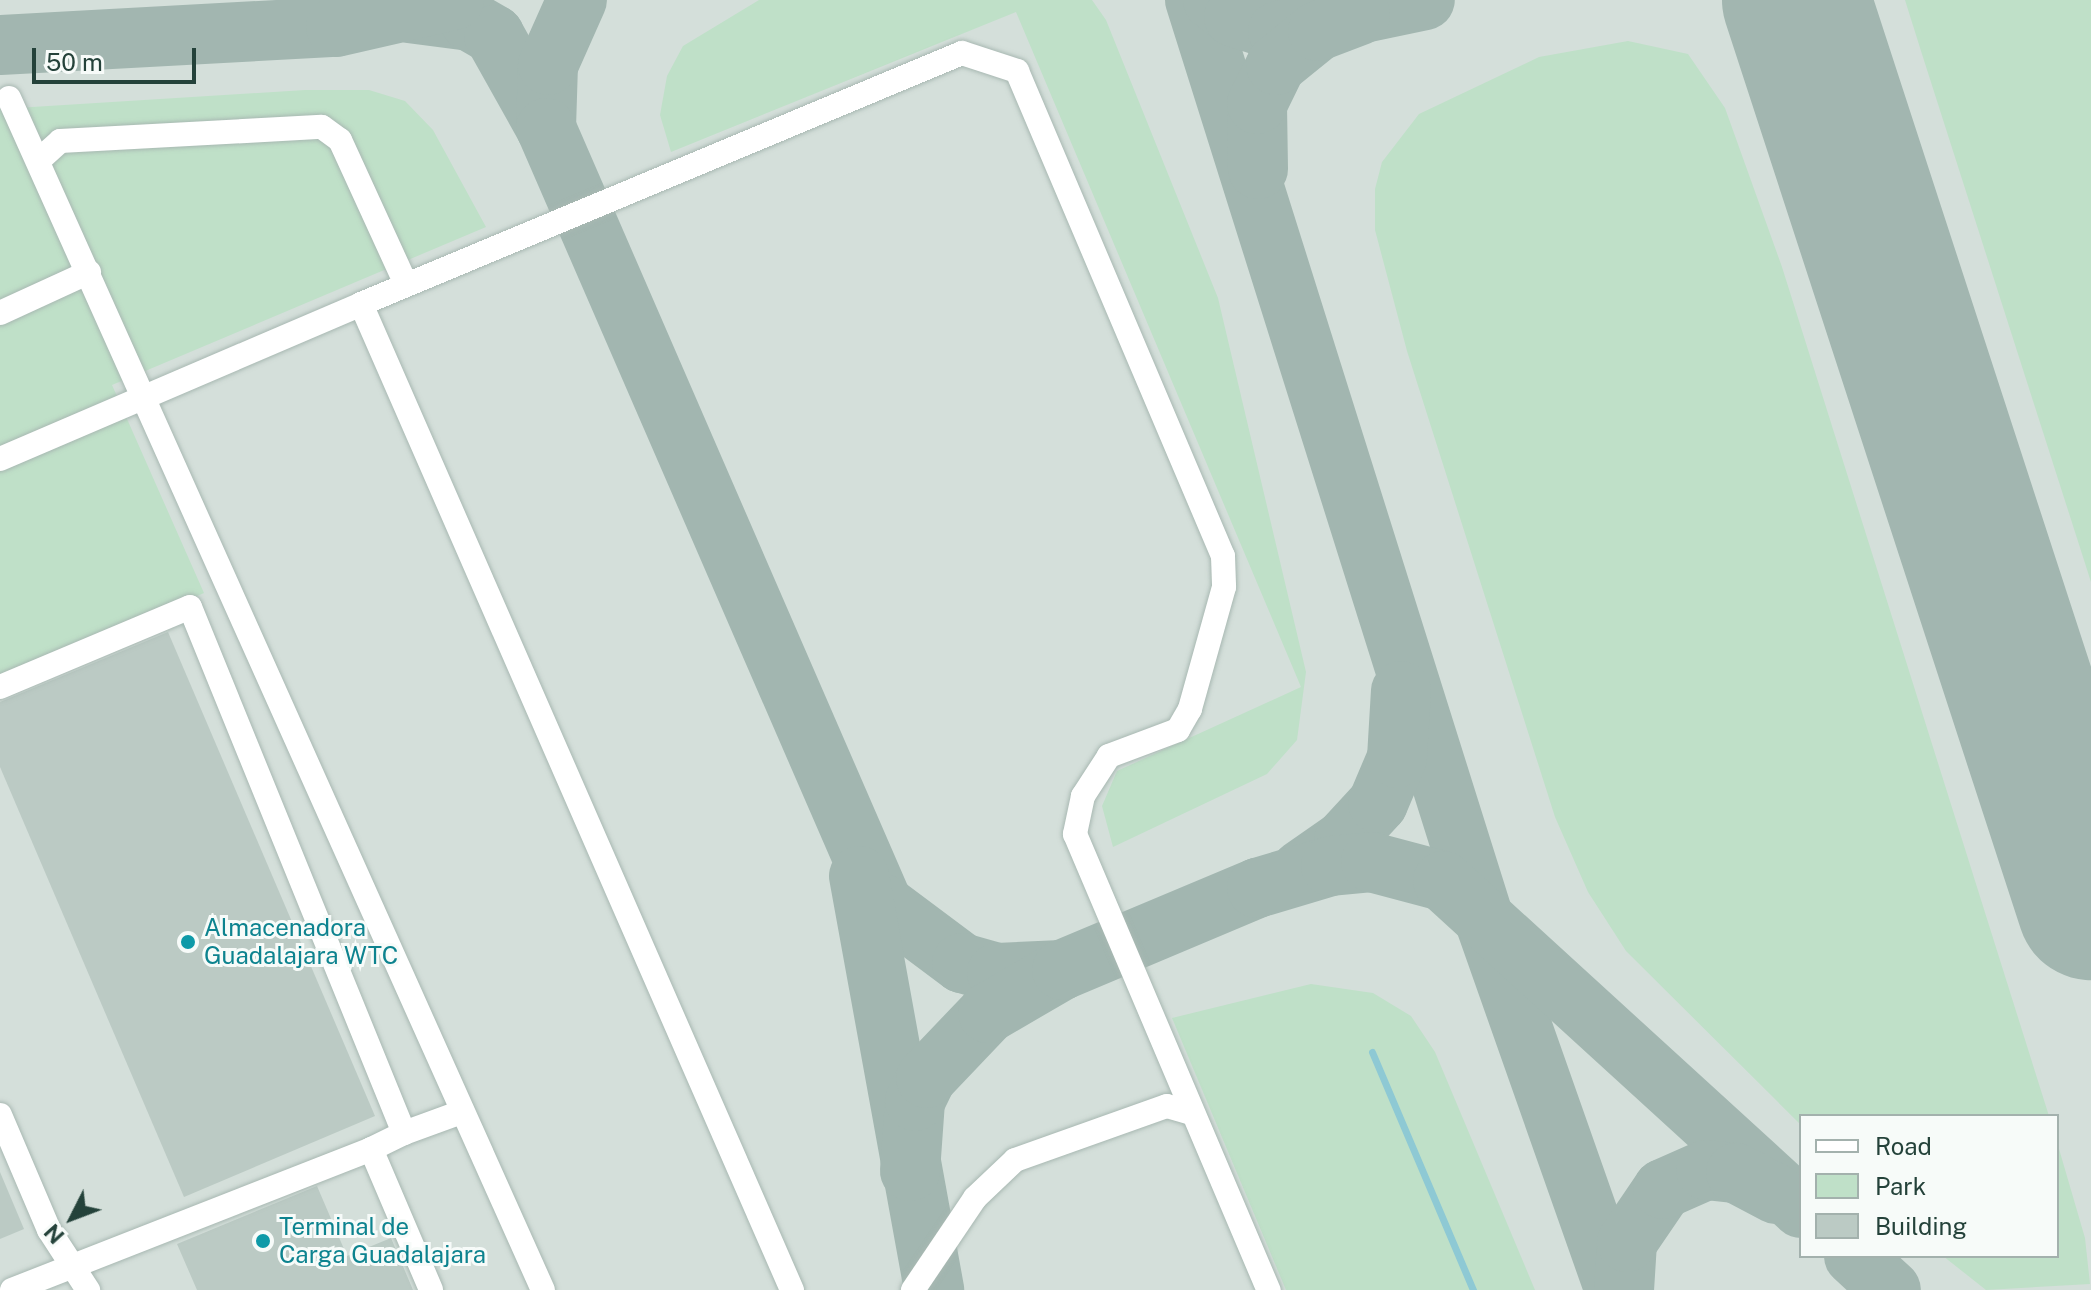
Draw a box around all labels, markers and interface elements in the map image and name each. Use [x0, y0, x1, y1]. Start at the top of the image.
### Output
scale bar [36, 32, 200, 82]
text: 50 m [46, 48, 103, 76]
place label: Almacenadora Guadalajara WTC [204, 914, 399, 970]
marker: Almacenadora Guadalajara WTC [179, 933, 197, 951]
legend [1799, 1114, 2059, 1258]
text: Road [1875, 1132, 1932, 1160]
text: Park [1875, 1172, 1926, 1200]
north arrow [32, 1178, 112, 1258]
text: Building [1875, 1212, 1967, 1240]
place label: Terminal de Carga Guadalajara [279, 1213, 486, 1269]
text: N [39, 1219, 70, 1249]
marker: Terminal de Carga Guadalajara [254, 1232, 272, 1250]

